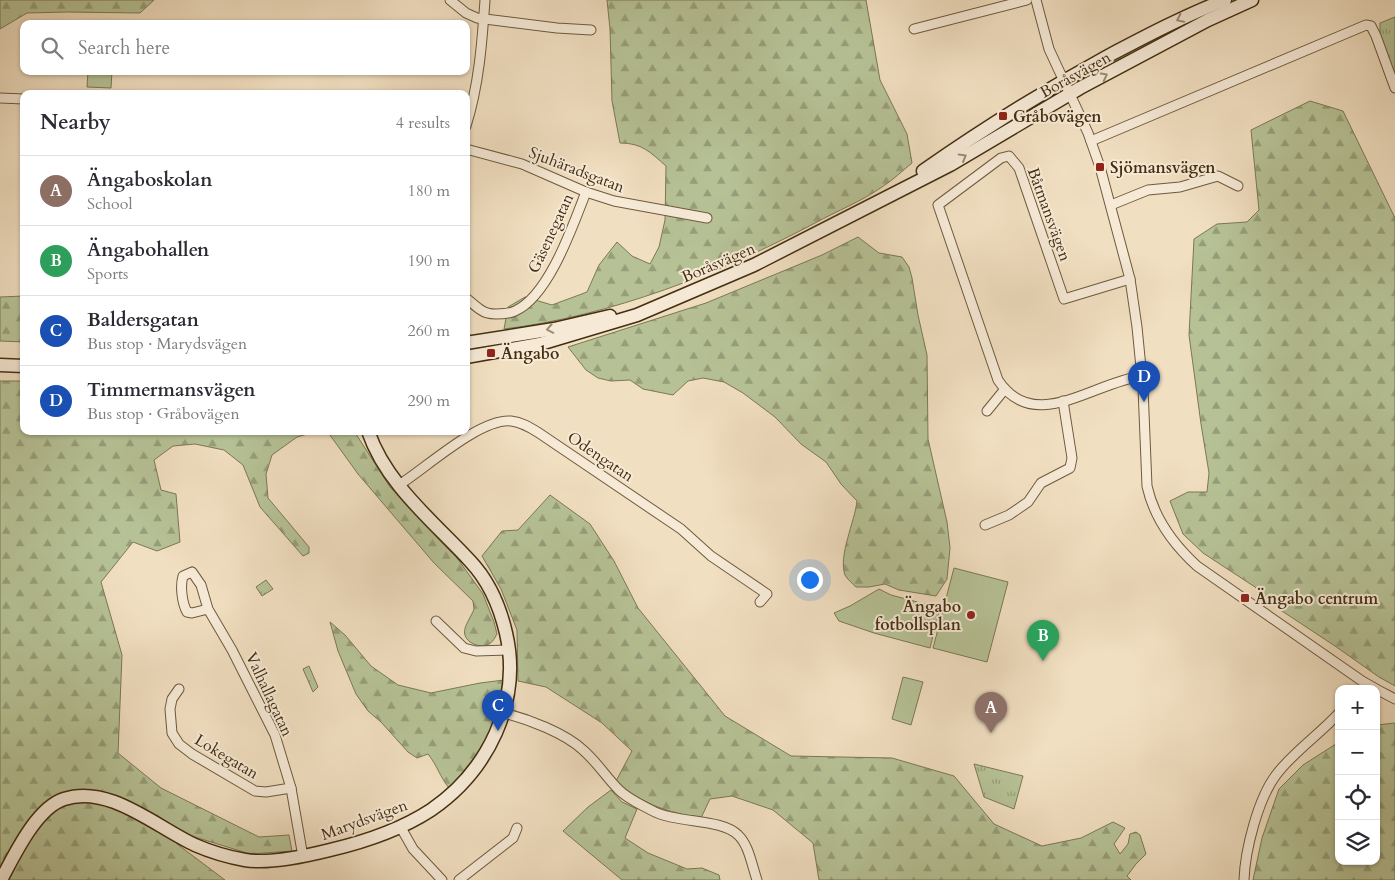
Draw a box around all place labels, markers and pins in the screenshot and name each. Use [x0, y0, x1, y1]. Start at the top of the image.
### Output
place label: Gråbovägen [1013, 106, 1102, 128]
marker: Gråbovägen [997, 110, 1009, 122]
place label: Sjömansvägen [1110, 157, 1216, 179]
marker: Sjömansvägen [1094, 161, 1106, 173]
place label: Ängabo [501, 342, 559, 365]
marker: Ängabo [485, 347, 497, 359]
pin: D [1128, 361, 1160, 402]
place label: Ängabo centrum [1255, 587, 1379, 610]
marker: Ängabo centrum [1239, 592, 1251, 604]
place label: Ängabo fotbollsplan [875, 595, 962, 636]
marker: Ängabo fotbollsplan [965, 609, 977, 621]
pin: B [1027, 620, 1059, 661]
pin: C [482, 690, 514, 731]
pin: A [975, 692, 1007, 733]

